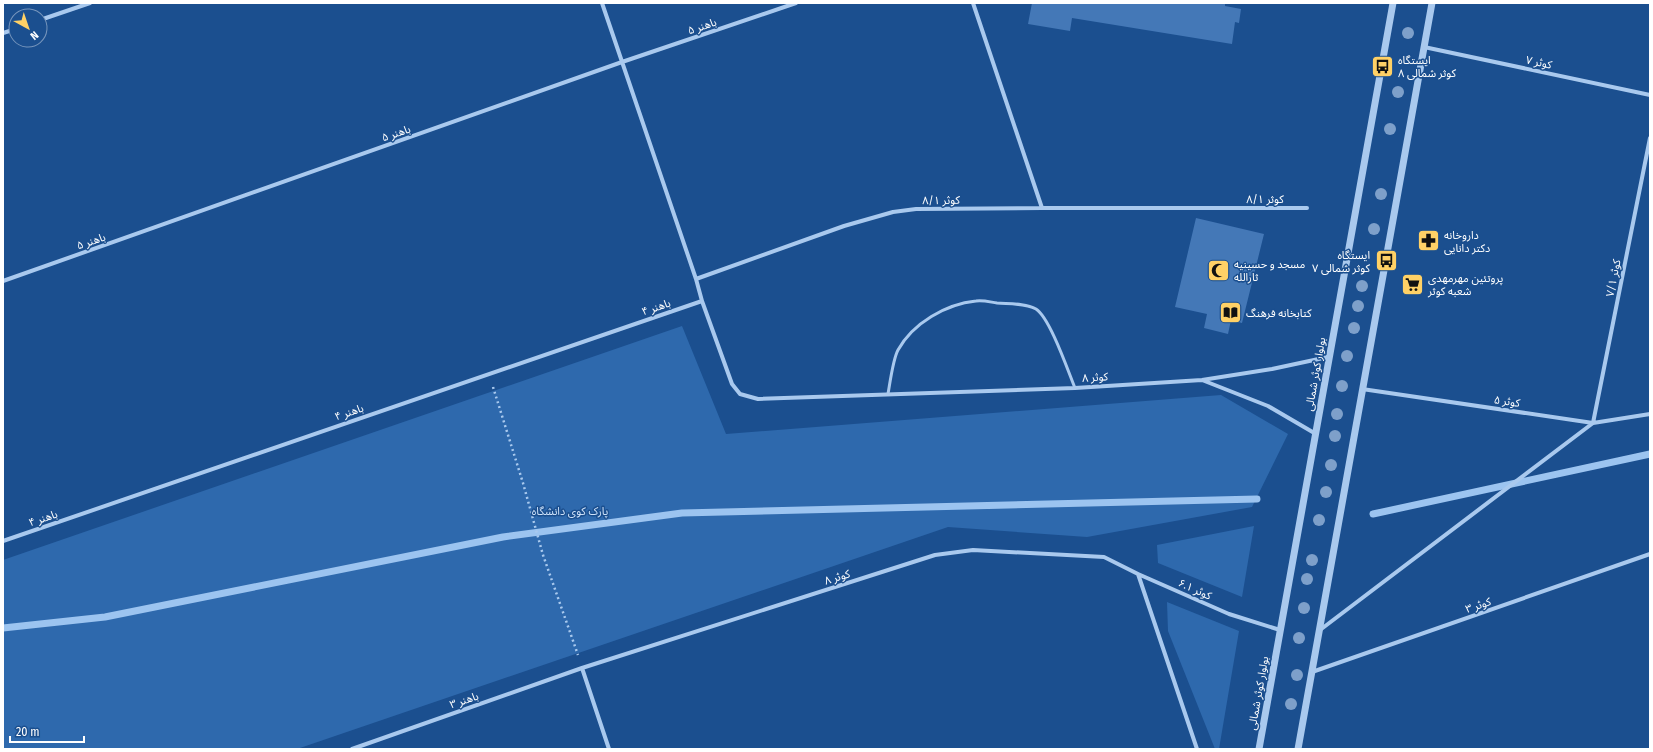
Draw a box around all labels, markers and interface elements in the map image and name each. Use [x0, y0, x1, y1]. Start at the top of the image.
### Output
north arrow [8, 8, 48, 48]
street label: باهنر ۵ [686, 16, 718, 37]
text: N [27, 28, 41, 42]
bus stop icon: ایستگاه کوثر شمالی ۸ [1369, 53, 1395, 79]
street label: کوثر ۷ [1525, 53, 1554, 72]
place label: ایستگاه کوثر شمالی ۸ [1398, 54, 1456, 80]
street label: باهنر ۵ [380, 123, 412, 144]
street label: کوثر ۸/۱ [1246, 193, 1284, 206]
street label: کوثر ۸/۱ [922, 194, 960, 207]
pharmacy icon: داروخانه دکتر دانایی [1415, 228, 1441, 254]
place label: داروخانه دکتر دانایی [1444, 229, 1490, 255]
street label: باهنر ۵ [75, 231, 107, 252]
bus stop icon: ایستگاه کوثر شمالی ۷ [1373, 248, 1399, 274]
place label: ایستگاه کوثر شمالی ۷ [1312, 249, 1370, 275]
mosque icon: مسجد و حسینیه ثارالله [1206, 257, 1232, 283]
place label: مسجد و حسینیه ثارالله [1234, 258, 1305, 284]
street label: کوثر ۷/۱ [1604, 258, 1624, 298]
supermarket icon: پروتئین مهرمهدی شعبه کوثر [1399, 271, 1425, 297]
place label: پروتئین مهرمهدی شعبه کوثر [1427, 272, 1503, 298]
street label: باهنر ۴ [640, 297, 672, 318]
library icon: کتابخانه فرهنگ [1217, 300, 1243, 326]
place label: کتابخانه فرهنگ [1246, 307, 1312, 320]
street label: بولوار کوثر شمالی [1303, 336, 1328, 412]
street label: کوثر ۸ [1081, 370, 1109, 385]
street label: کوثر ۵ [1493, 393, 1521, 410]
street label: باهنر ۴ [333, 402, 365, 423]
park label: پارک کوی دانشگاه [532, 505, 608, 519]
street label: باهنر ۴ [27, 508, 59, 529]
street label: کوثر ۸ [823, 567, 852, 588]
street label: کوثر ۶.۱ [1176, 576, 1214, 603]
street label: کوثر ۳ [1464, 595, 1493, 616]
street label: بولوار کوثر شمالی [1246, 655, 1271, 731]
street label: باهنر ۳ [448, 690, 480, 711]
scale bar [10, 718, 84, 744]
text: 20 m [16, 725, 40, 739]

